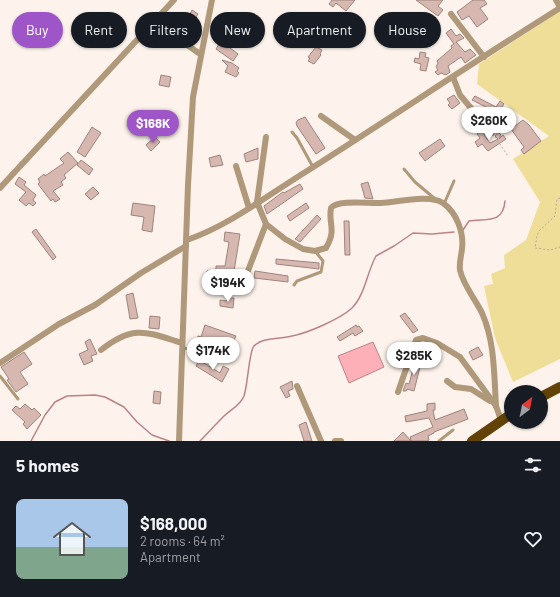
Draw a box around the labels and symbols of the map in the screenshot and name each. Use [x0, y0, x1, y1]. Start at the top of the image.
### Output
pin: $260K [461, 107, 517, 141]
pin: $168K [125, 110, 181, 144]
pin: $194K [200, 269, 256, 303]
pin: $174K [185, 337, 241, 371]
pin: $285K [386, 342, 442, 376]
north arrow [504, 385, 548, 429]

